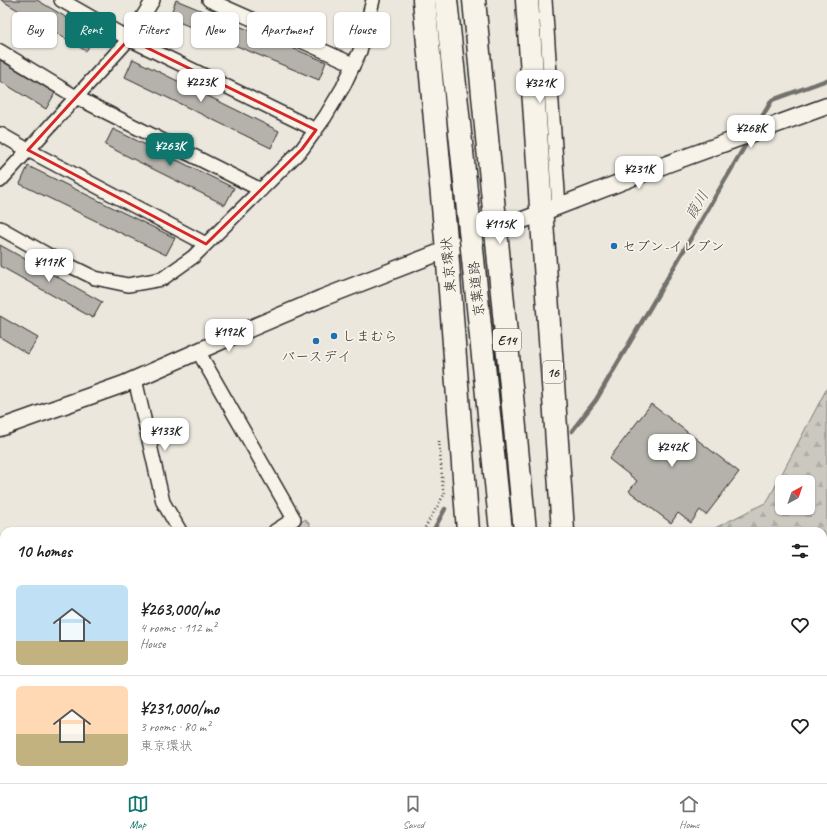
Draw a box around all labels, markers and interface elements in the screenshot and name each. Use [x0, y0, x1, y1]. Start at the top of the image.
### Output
chip: Buy [12, 12, 57, 48]
chip: Rent [65, 12, 116, 48]
chip: Filters [124, 12, 183, 48]
chip: New [191, 12, 239, 48]
chip: Apartment [247, 12, 326, 48]
chip: House [334, 12, 390, 48]
pin: ¥223K [173, 69, 229, 103]
pin: ¥321K [512, 70, 568, 104]
text: ¥223K [186, 74, 216, 90]
text: ¥321K [525, 75, 555, 91]
pin: ¥268K [723, 115, 779, 149]
text: ¥268K [736, 120, 766, 136]
pin: ¥263K [142, 133, 198, 167]
text: ¥263K [155, 138, 185, 154]
pin: ¥231K [611, 156, 667, 190]
text: ¥231K [624, 161, 654, 177]
water label: 葭川 [682, 188, 713, 223]
pin: ¥115K [472, 211, 528, 245]
text: ¥115K [485, 216, 515, 232]
street label: 東京環状 [438, 236, 459, 294]
place label: セブン-イレブン [622, 238, 725, 255]
marker: セブン-イレブン [609, 241, 619, 251]
pin: ¥117K [21, 249, 77, 283]
text: ¥117K [34, 254, 64, 270]
street label: 京葉道路 [465, 260, 488, 318]
pin: ¥192K [201, 319, 257, 353]
text: ¥192K [214, 324, 244, 340]
place label: しまむら [342, 328, 398, 345]
road number: E14 [493, 329, 521, 351]
marker: しまむら [329, 331, 339, 341]
marker: バースデイ [311, 336, 321, 346]
place label: バースデイ [281, 348, 351, 365]
road number: 16 [543, 361, 563, 383]
pin: ¥133K [137, 418, 193, 452]
text: ¥133K [150, 423, 180, 439]
pin: ¥242K [644, 434, 700, 468]
text: ¥242K [657, 439, 687, 455]
north arrow [775, 475, 815, 515]
map controls [775, 475, 815, 515]
icon: filters [789, 540, 811, 562]
text: 10 homes [16, 541, 72, 562]
text: ¥263,000/mo [140, 599, 219, 620]
icon: home [48, 601, 96, 649]
icon: heart [789, 614, 811, 636]
text: 4 rooms · 112 m² [140, 620, 216, 636]
text: House [140, 636, 165, 652]
text: ¥231,000/mo [140, 698, 219, 719]
icon: home [48, 702, 96, 750]
icon: heart [789, 715, 811, 737]
text: 3 rooms · 80 m² [140, 719, 210, 735]
text: 東京環状 [140, 738, 192, 754]
tab: Map [127, 793, 149, 831]
tab: Saved [402, 793, 424, 831]
tab: Home [678, 793, 700, 831]

